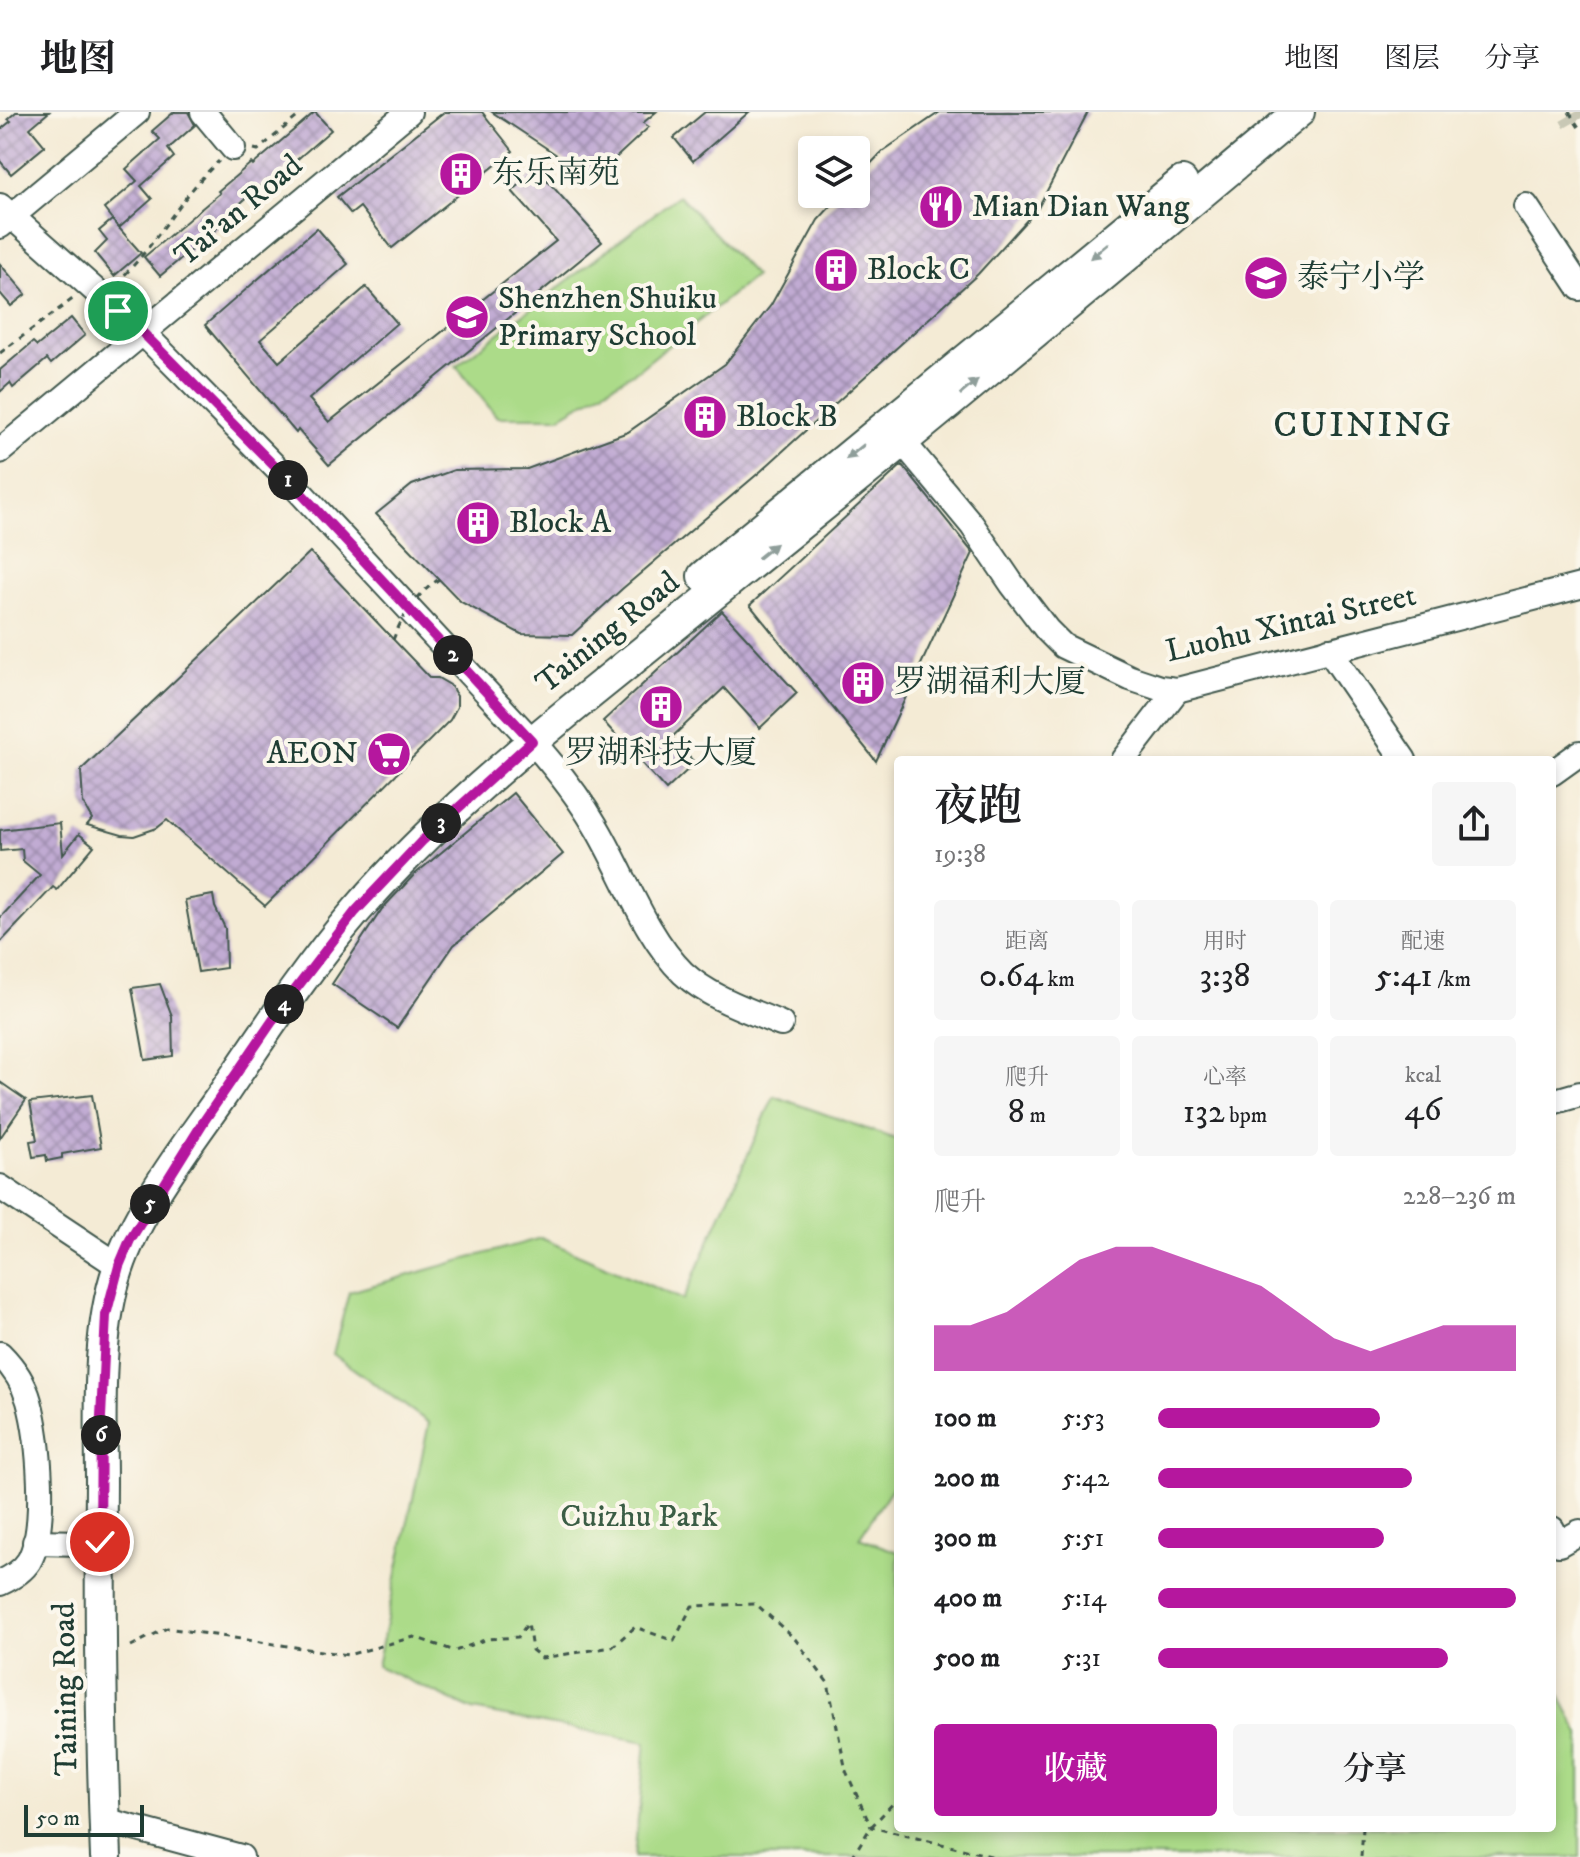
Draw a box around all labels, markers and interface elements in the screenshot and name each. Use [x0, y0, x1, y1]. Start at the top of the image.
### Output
text: 地图 [40, 36, 116, 84]
text: 地图 [1284, 41, 1340, 76]
text: 图层 [1384, 41, 1440, 76]
text: 分享 [1484, 41, 1540, 76]
map controls [798, 136, 870, 208]
button: layers [798, 136, 870, 208]
street label: Tai'an Road [167, 146, 311, 276]
building icon: 东乐南苑 [437, 150, 485, 198]
place label: 东乐南苑 [492, 154, 620, 194]
restaurant icon: Mian Dian Wang [917, 183, 965, 231]
place label: Mian Dian Wang [972, 187, 1190, 227]
one-way arrow [1089, 242, 1109, 259]
building icon: Block C [812, 246, 860, 294]
place label: Block C [867, 250, 970, 290]
school or university icon: 泰宁小学 [1242, 254, 1290, 302]
place label: 泰宁小学 [1297, 258, 1425, 298]
pin [84, 277, 152, 345]
place label: Shenzhen Shuiku Primary School [498, 279, 717, 356]
icon: arrive [96, 289, 140, 333]
school or university icon: Shenzhen Shuiku Primary School [443, 293, 491, 341]
one-way arrow [958, 379, 978, 396]
building icon: Block B [681, 393, 729, 441]
place label: Block B [736, 397, 838, 437]
district label: CUINING [1273, 403, 1453, 448]
one-way arrow [845, 443, 865, 460]
pin: 1 [268, 460, 308, 500]
text: 1 [284, 466, 292, 493]
building icon: Block A [454, 499, 502, 547]
place label: Block A [509, 503, 612, 543]
one-way arrow [757, 543, 777, 560]
street label: Taining Road [528, 563, 688, 703]
street label: Luohu Xintai Street [1162, 576, 1420, 672]
pin: 2 [433, 635, 473, 675]
text: 2 [448, 641, 458, 668]
building icon: 罗湖福利大厦 [839, 659, 887, 707]
place label: 罗湖福利大厦 [894, 663, 1086, 703]
building icon: 罗湖科技大厦 [637, 683, 685, 731]
supermarket icon: AEON [365, 730, 413, 778]
place label: AEON [266, 734, 358, 774]
place label: 罗湖科技大厦 [565, 734, 757, 774]
text: 夜跑 [934, 780, 1022, 835]
button: share [1432, 782, 1516, 866]
pin: 3 [421, 803, 461, 843]
text: 3 [437, 809, 445, 836]
text: 19:38 [934, 838, 986, 871]
text: 距离 [1005, 928, 1049, 955]
text: 用时 [1203, 928, 1247, 955]
text: 配速 [1401, 928, 1445, 955]
text: 0.64 [979, 955, 1043, 997]
text: 3:38 [1199, 955, 1251, 997]
text: 5:41 [1375, 955, 1433, 997]
text: km [1043, 966, 1075, 993]
text: /km [1433, 966, 1471, 993]
pin: 4 [264, 984, 304, 1024]
text: 4 [278, 990, 290, 1017]
text: kcal [1405, 1062, 1441, 1089]
text: 爬升 [1005, 1064, 1049, 1091]
text: 心率 [1203, 1064, 1247, 1091]
text: 46 [1404, 1089, 1442, 1131]
text: 8 [1008, 1091, 1025, 1133]
text: 132 [1183, 1091, 1225, 1133]
text: m [1025, 1102, 1046, 1129]
text: bpm [1225, 1102, 1267, 1129]
text: 228–236 m [1403, 1180, 1516, 1213]
pin: 5 [130, 1184, 170, 1224]
text: 爬升 [934, 1186, 986, 1219]
text: 5 [145, 1190, 155, 1217]
text: 100 m [934, 1402, 997, 1435]
text: 5:53 [1062, 1402, 1104, 1435]
pin: 6 [81, 1415, 121, 1455]
text: 6 [95, 1421, 107, 1448]
text: 200 m [934, 1462, 1000, 1495]
text: 5:42 [1062, 1462, 1109, 1495]
park label: Cuizhu Park [560, 1497, 718, 1537]
pin [66, 1508, 134, 1576]
icon: check [78, 1520, 122, 1564]
text: 300 m [934, 1522, 997, 1555]
text: 5:51 [1062, 1522, 1104, 1555]
text: 400 m [934, 1582, 1002, 1615]
text: 5:14 [1062, 1582, 1106, 1615]
street label: Taining Road [44, 1602, 88, 1776]
text: 500 m [934, 1642, 1000, 1675]
text: 5:31 [1062, 1642, 1101, 1675]
button: 收藏 [934, 1724, 1217, 1816]
button: 分享 [1233, 1724, 1516, 1816]
scale bar [24, 1801, 144, 1837]
text: 50 m [36, 1805, 80, 1832]

